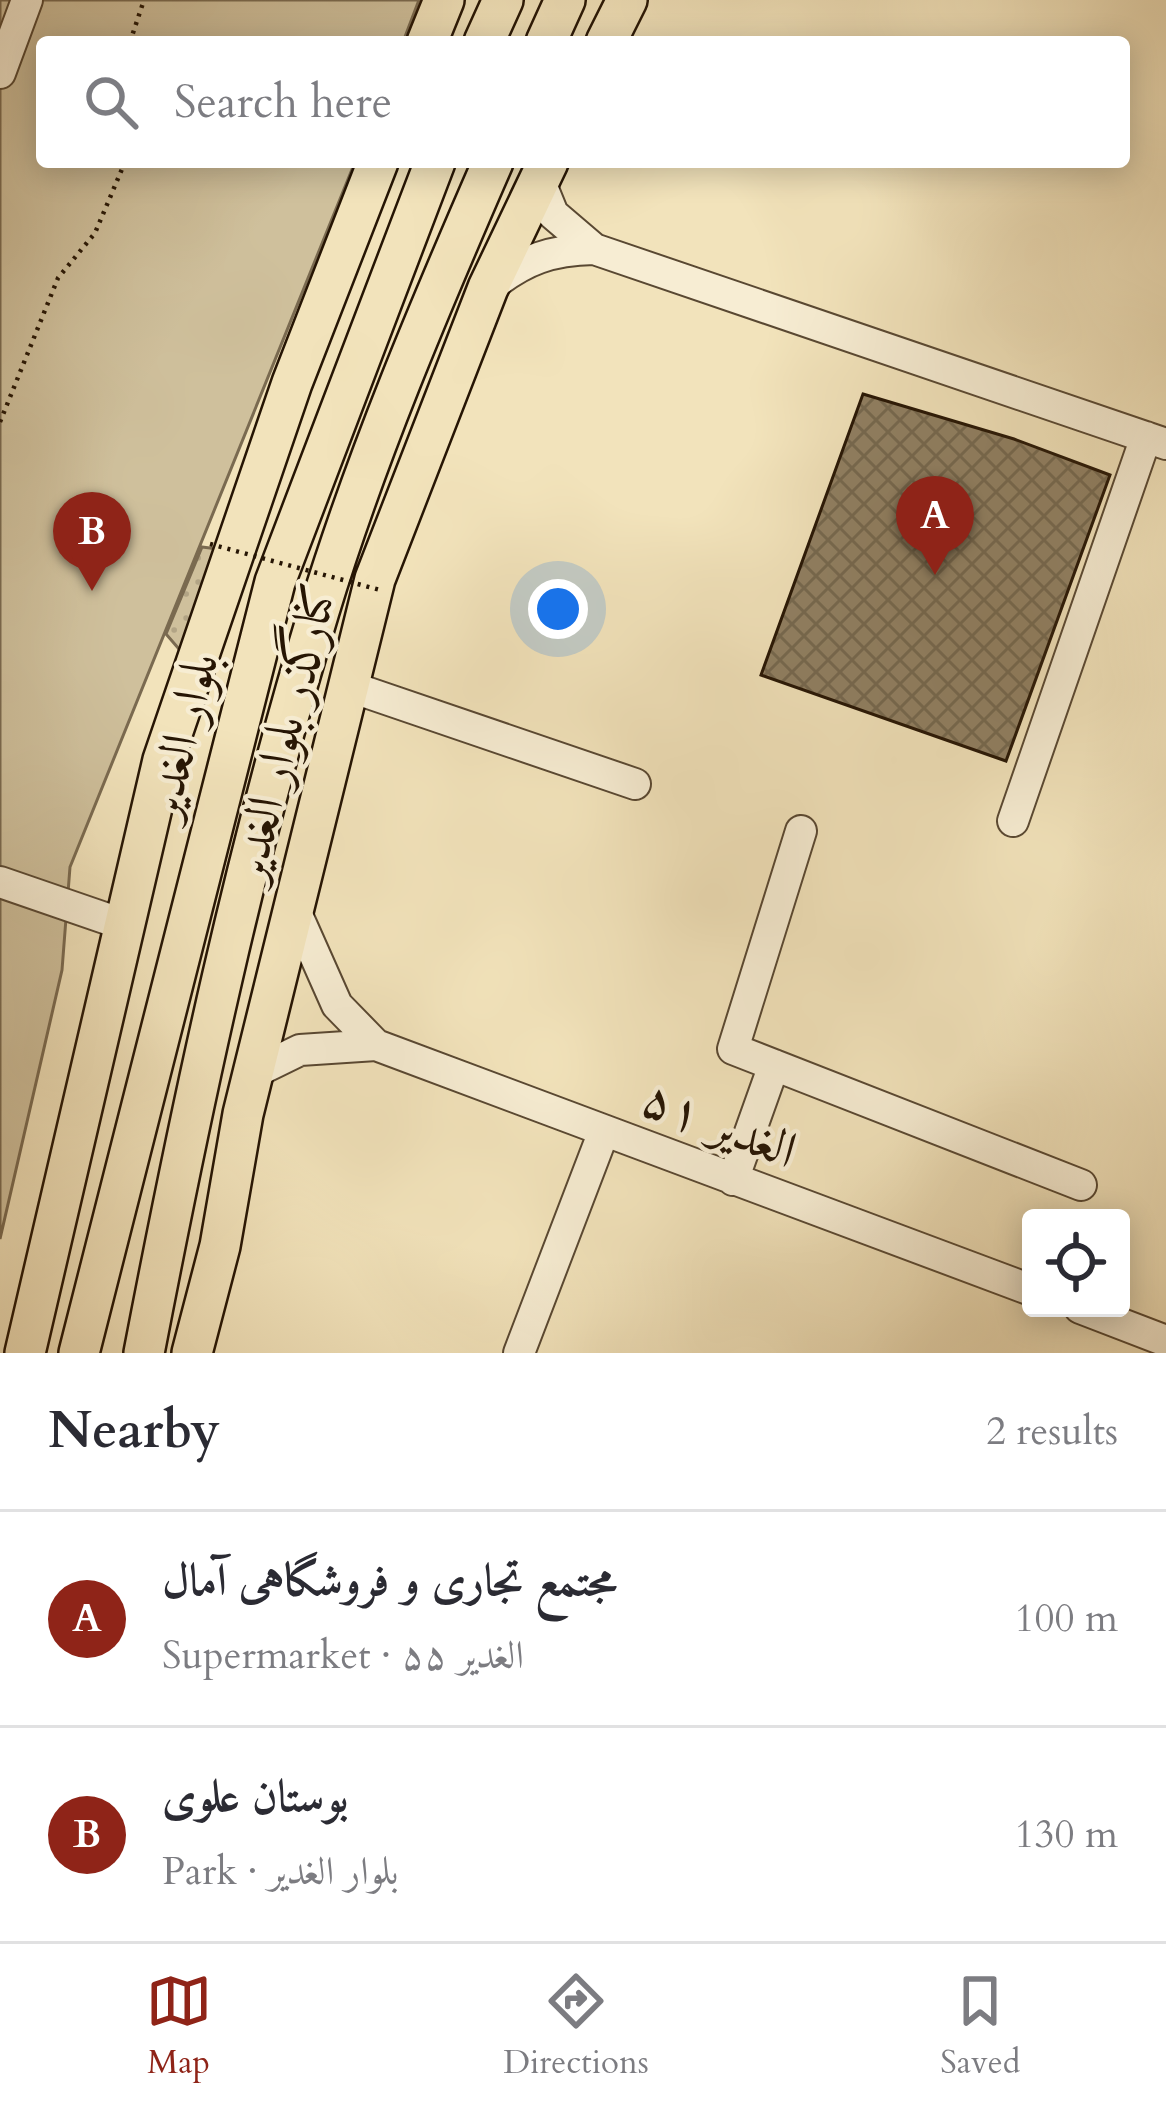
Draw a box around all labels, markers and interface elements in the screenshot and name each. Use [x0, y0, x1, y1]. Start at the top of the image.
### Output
search box [36, 36, 1130, 168]
icon: search [78, 69, 144, 135]
text: Search here [174, 72, 392, 133]
pin: A [896, 476, 974, 575]
pin: B [53, 492, 131, 591]
street label: کنارگذر بلوار الغدیر [210, 576, 355, 895]
your location [528, 579, 588, 639]
street label: بلوار الغدیر [126, 645, 237, 833]
street label: الغدیر ۵۱ [632, 1063, 807, 1186]
map controls [1022, 1209, 1130, 1317]
button: locate [1022, 1209, 1130, 1317]
text: Nearby [48, 1396, 220, 1466]
text: 2 results [986, 1405, 1118, 1458]
text: مجتمع تجاری و فروشگاهی آمال [162, 1550, 617, 1611]
text: A [72, 1592, 102, 1645]
text: 100 m [1015, 1592, 1118, 1645]
text: Supermarket · الغدیر ۵۵ [162, 1629, 524, 1682]
text: بوستان علوی [162, 1766, 348, 1827]
text: B [73, 1808, 101, 1861]
text: 130 m [1015, 1808, 1118, 1861]
text: Park · بلوار الغدیر [162, 1845, 399, 1898]
tab: Map [146, 1968, 212, 2085]
tab: Directions [503, 1968, 649, 2085]
tab: Saved [940, 1968, 1020, 2085]

